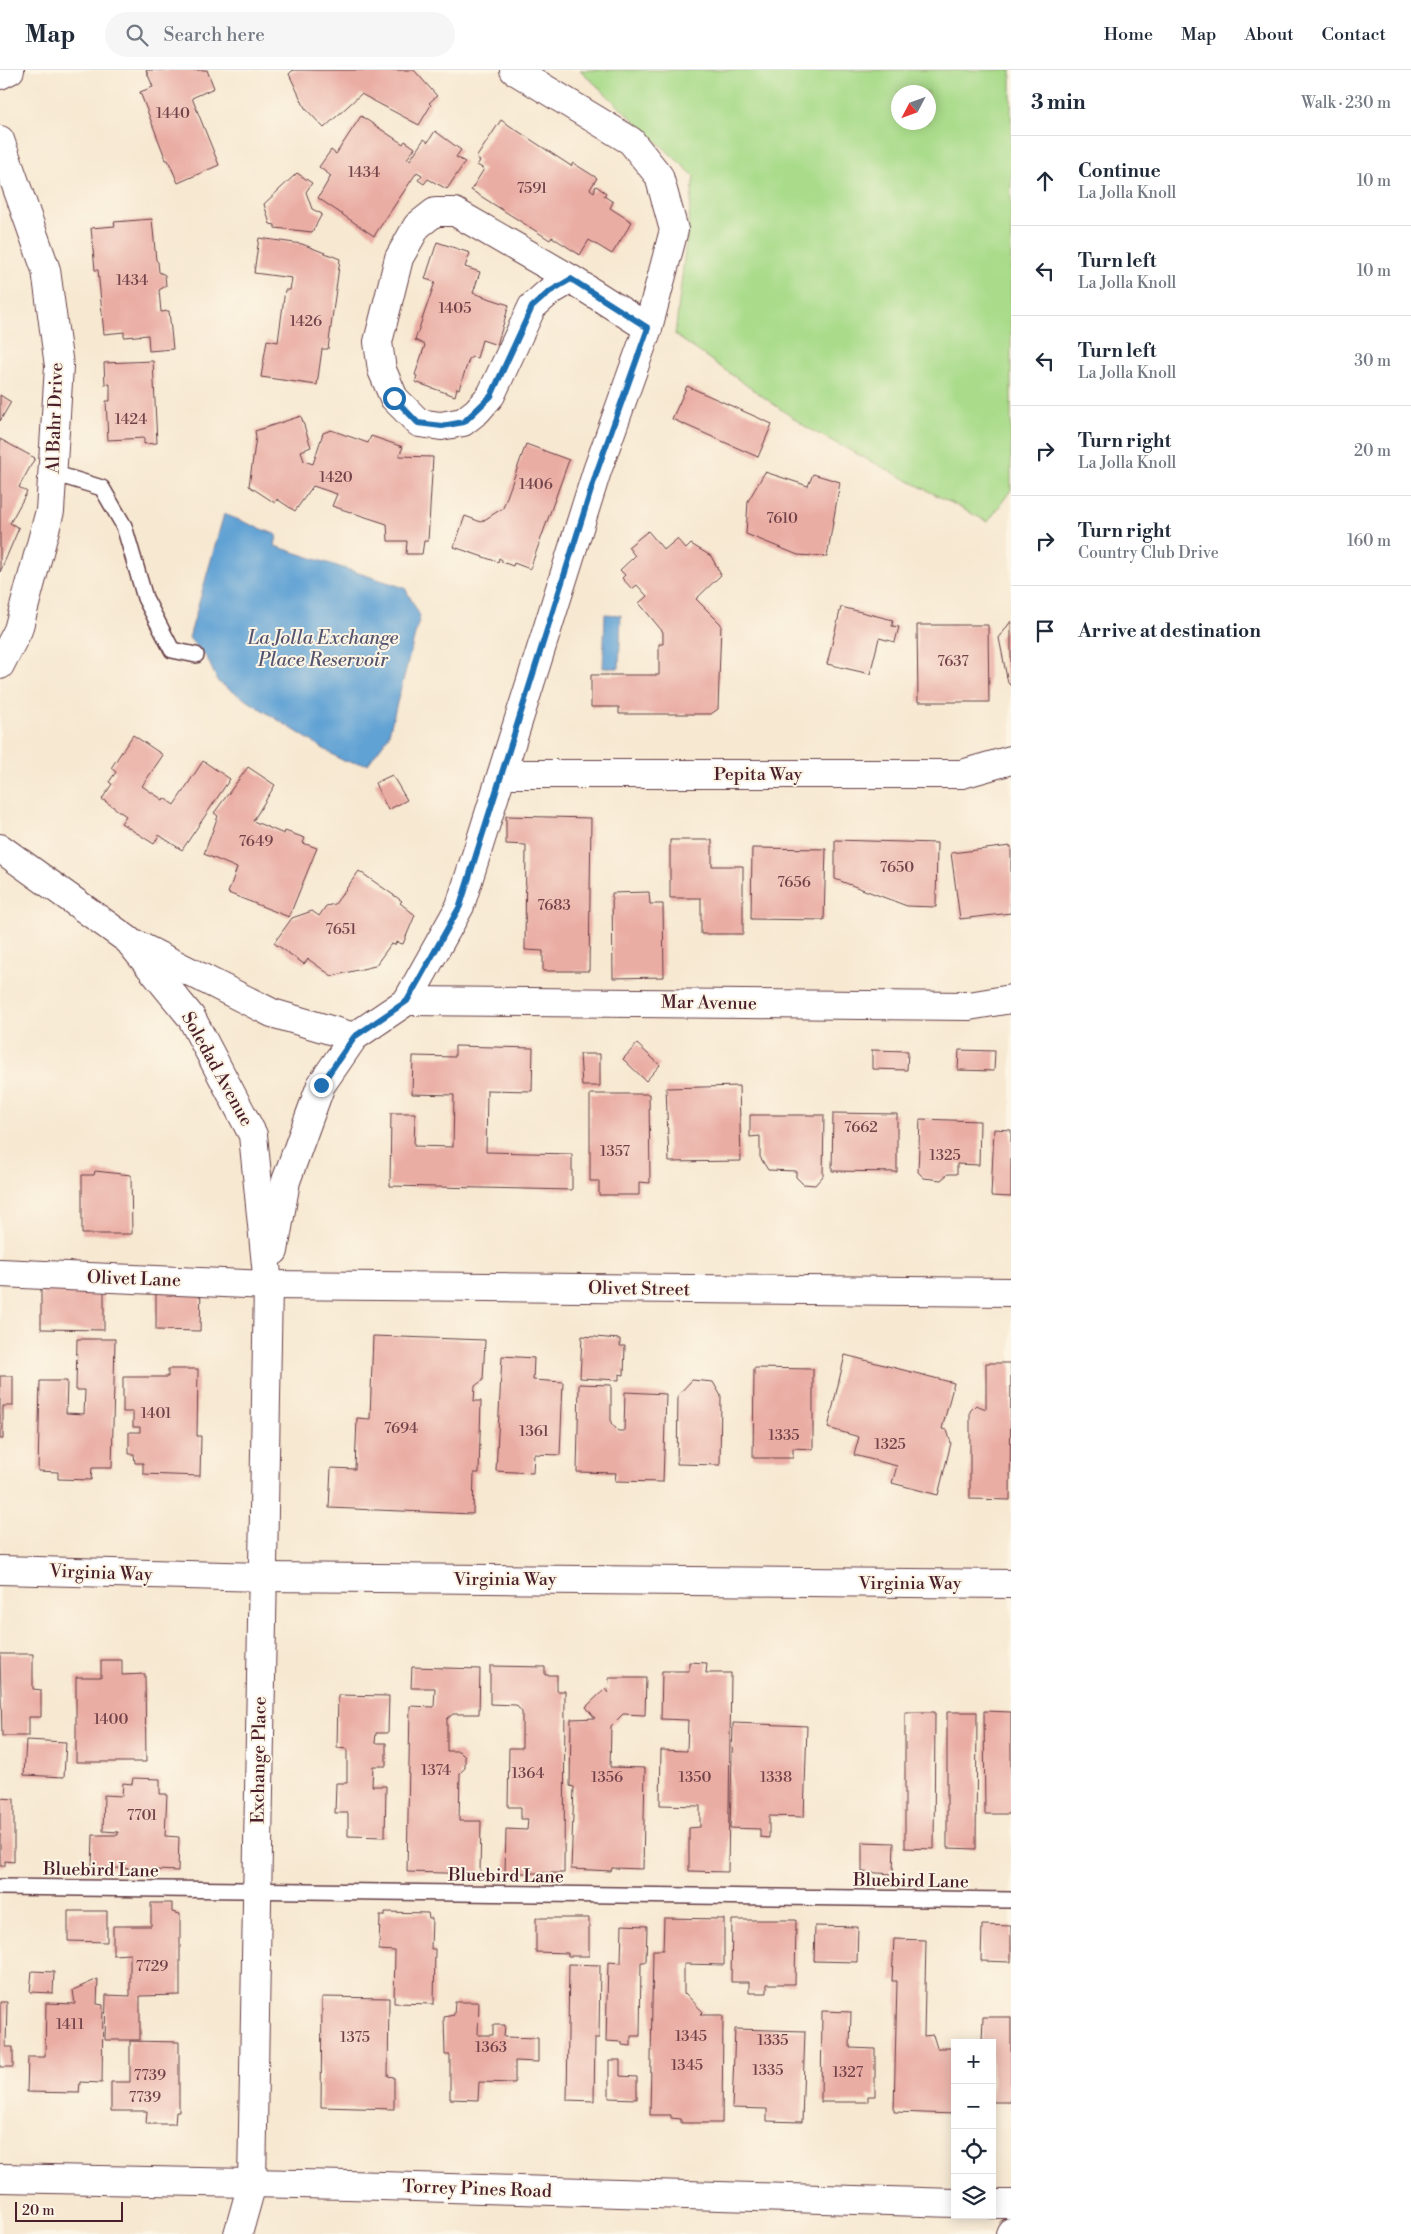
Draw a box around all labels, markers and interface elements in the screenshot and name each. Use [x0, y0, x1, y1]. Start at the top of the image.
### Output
search box [105, 12, 455, 57]
text: Map [25, 20, 75, 50]
icon: search [123, 21, 151, 49]
text: Search here [163, 23, 265, 47]
text: Home [1104, 23, 1153, 46]
text: Map [1181, 23, 1217, 46]
text: About [1245, 23, 1294, 46]
text: Contact [1322, 23, 1386, 46]
north arrow [891, 85, 936, 130]
text: 3 min [1031, 90, 1086, 116]
text: Walk · 230 m [1301, 93, 1391, 113]
house number: 1440 [156, 104, 190, 123]
text: Continue [1078, 159, 1161, 183]
house number: 1434 [348, 163, 380, 182]
icon: ahead [1031, 167, 1059, 195]
text: 10 m [1357, 171, 1391, 191]
house number: 7591 [517, 179, 548, 198]
text: La Jolla Knoll [1078, 183, 1176, 203]
text: Turn left [1078, 249, 1157, 273]
icon: left [1031, 257, 1059, 285]
text: 10 m [1357, 261, 1391, 281]
house number: 1434 [116, 271, 148, 290]
text: La Jolla Knoll [1078, 273, 1176, 293]
house number: 1405 [438, 299, 472, 318]
house number: 1426 [290, 312, 322, 331]
text: Turn left [1078, 339, 1157, 363]
icon: left [1031, 347, 1059, 375]
text: 30 m [1354, 351, 1391, 371]
street label: Al Bahr Drive [42, 362, 68, 475]
text: La Jolla Knoll [1078, 363, 1176, 383]
route start [383, 387, 406, 410]
house number: 1424 [115, 410, 147, 429]
text: Turn right [1078, 429, 1171, 453]
icon: right [1031, 437, 1059, 465]
text: 20 m [1354, 441, 1391, 461]
text: La Jolla Knoll [1078, 453, 1176, 473]
house number: 1420 [319, 468, 353, 487]
house number: 1406 [519, 475, 553, 494]
house number: 7610 [766, 509, 798, 528]
text: Turn right [1078, 519, 1171, 543]
icon: right [1031, 527, 1059, 555]
text: 160 m [1347, 531, 1391, 551]
text: Country Club Drive [1078, 543, 1219, 563]
icon: arrive [1031, 617, 1059, 645]
text: Arrive at destination [1078, 619, 1261, 643]
water label: La Jolla Exchange Place Reservoir [247, 626, 398, 672]
house number: 7637 [937, 652, 969, 671]
street label: Pepita Way [714, 763, 803, 786]
house number: 7649 [239, 832, 273, 851]
house number: 7650 [880, 858, 914, 877]
house number: 7656 [777, 873, 811, 892]
house number: 7683 [537, 896, 571, 915]
house number: 7651 [326, 920, 357, 939]
street label: Mar Avenue [661, 991, 757, 1015]
street label: Soledad Avenue [176, 1008, 258, 1130]
route end [310, 1074, 333, 1097]
house number: 7662 [844, 1118, 878, 1137]
house number: 1357 [600, 1142, 630, 1161]
house number: 1325 [929, 1146, 961, 1165]
street label: Olivet Lane [87, 1266, 181, 1292]
street label: Olivet Street [588, 1277, 691, 1301]
house number: 1401 [141, 1404, 172, 1423]
house number: 7694 [384, 1419, 418, 1438]
house number: 1361 [519, 1422, 549, 1441]
house number: 1335 [768, 1426, 800, 1445]
house number: 1325 [874, 1435, 906, 1454]
street label: Virginia Way [48, 1560, 153, 1586]
street label: Virginia Way [452, 1568, 557, 1591]
street label: Virginia Way [857, 1572, 962, 1595]
street label: Exchange Place [246, 1696, 272, 1824]
house number: 1400 [94, 1710, 128, 1729]
house number: 1374 [421, 1761, 451, 1780]
house number: 1364 [511, 1764, 545, 1783]
house number: 1356 [591, 1768, 623, 1787]
house number: 1350 [679, 1768, 712, 1787]
house number: 1338 [760, 1768, 792, 1787]
house number: 7701 [127, 1806, 158, 1825]
street label: Bluebird Lane [42, 1857, 159, 1883]
street label: Bluebird Lane [447, 1863, 564, 1889]
street label: Bluebird Lane [852, 1868, 969, 1894]
house number: 7729 [136, 1957, 168, 1976]
house number: 1411 [56, 2015, 85, 2034]
house number: 1345 [675, 2027, 707, 2046]
house number: 1375 [340, 2028, 370, 2047]
house number: 1335 [757, 2031, 789, 2050]
house number: 1363 [475, 2038, 507, 2057]
map controls [951, 2039, 996, 2219]
button: + [951, 2039, 996, 2084]
house number: 1345 [671, 2056, 703, 2075]
house number: 1335 [752, 2061, 784, 2080]
house number: 1327 [833, 2063, 864, 2082]
house number: 7739 [134, 2066, 166, 2085]
button: − [951, 2084, 996, 2129]
house number: 7739 [129, 2088, 161, 2107]
button: locate [951, 2129, 996, 2174]
button: layers [951, 2174, 996, 2219]
street label: Torrey Pines Road [402, 2175, 553, 2203]
scale bar [15, 2199, 122, 2222]
text: 20 m [22, 2202, 54, 2220]

